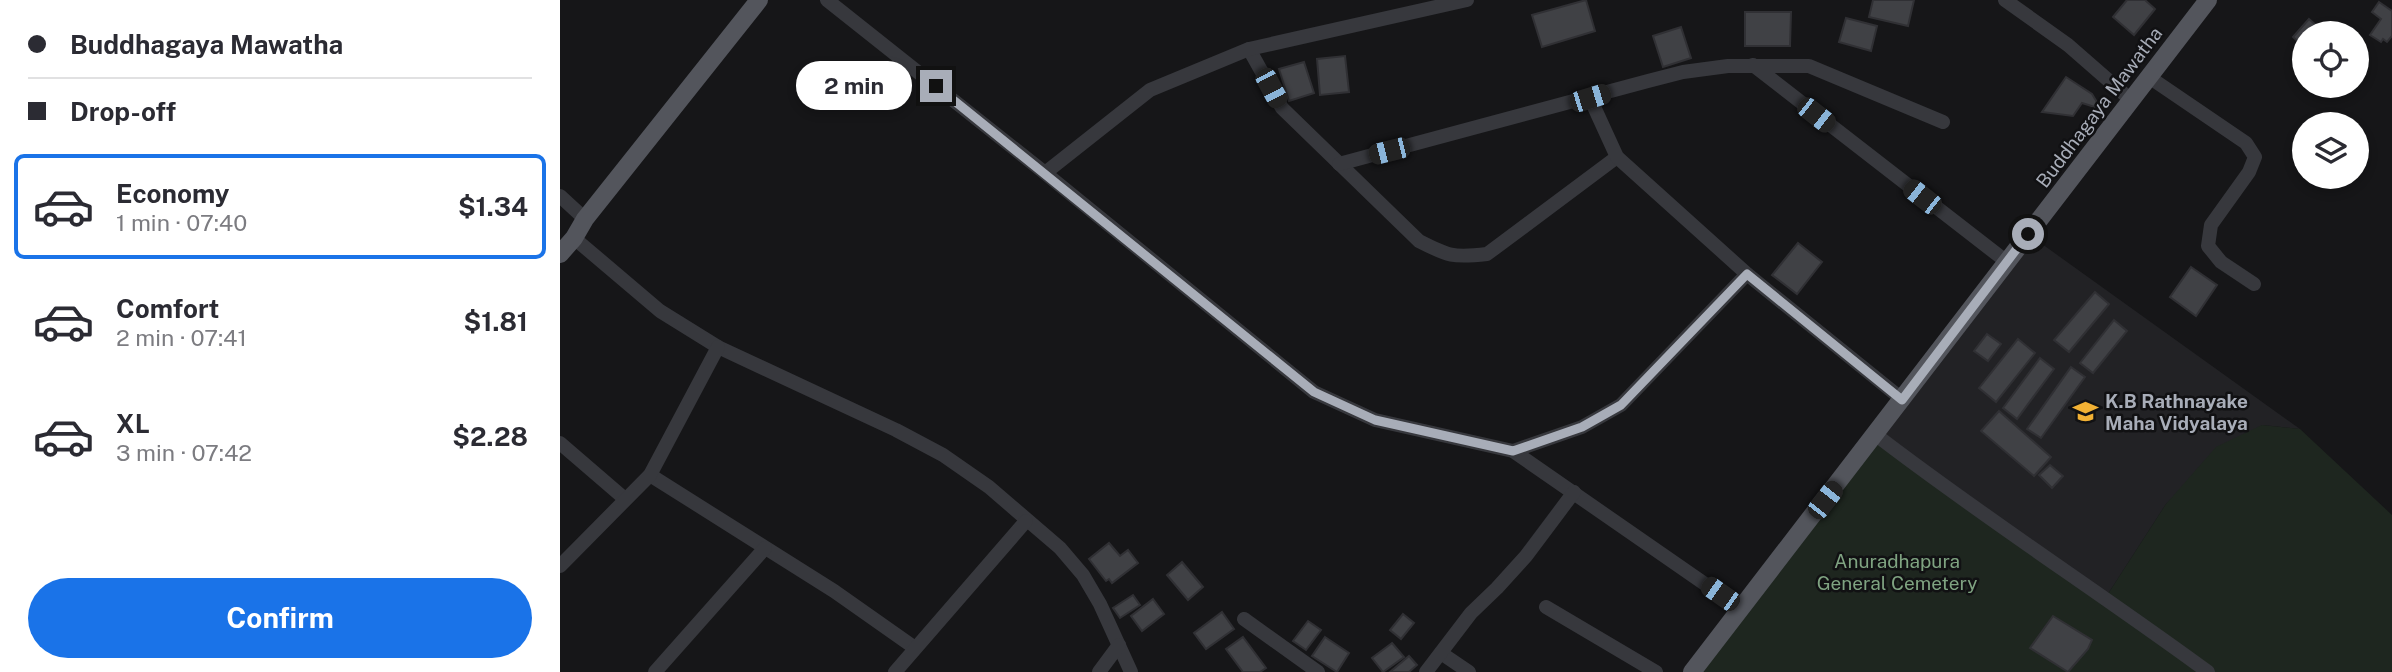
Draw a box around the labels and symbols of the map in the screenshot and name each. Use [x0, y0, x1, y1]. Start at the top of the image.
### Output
street label: Buddhagaya Mawatha [2031, 22, 2167, 192]
callout: 2 min [796, 62, 912, 110]
car [1252, 65, 1291, 111]
route end [920, 70, 952, 102]
car [1567, 82, 1614, 114]
car [1793, 94, 1840, 136]
car [1367, 136, 1412, 166]
car [1899, 176, 1946, 218]
route start [2012, 218, 2044, 250]
place label: K.B Rathnayake Maha Vidyalaya [2105, 390, 2248, 434]
school or university icon: K.B Rathnayake Maha Vidyalaya [2071, 398, 2099, 426]
car [1804, 477, 1847, 523]
park label: Anuradhapura General Cemetery [1817, 550, 1977, 594]
car [1697, 573, 1744, 615]

